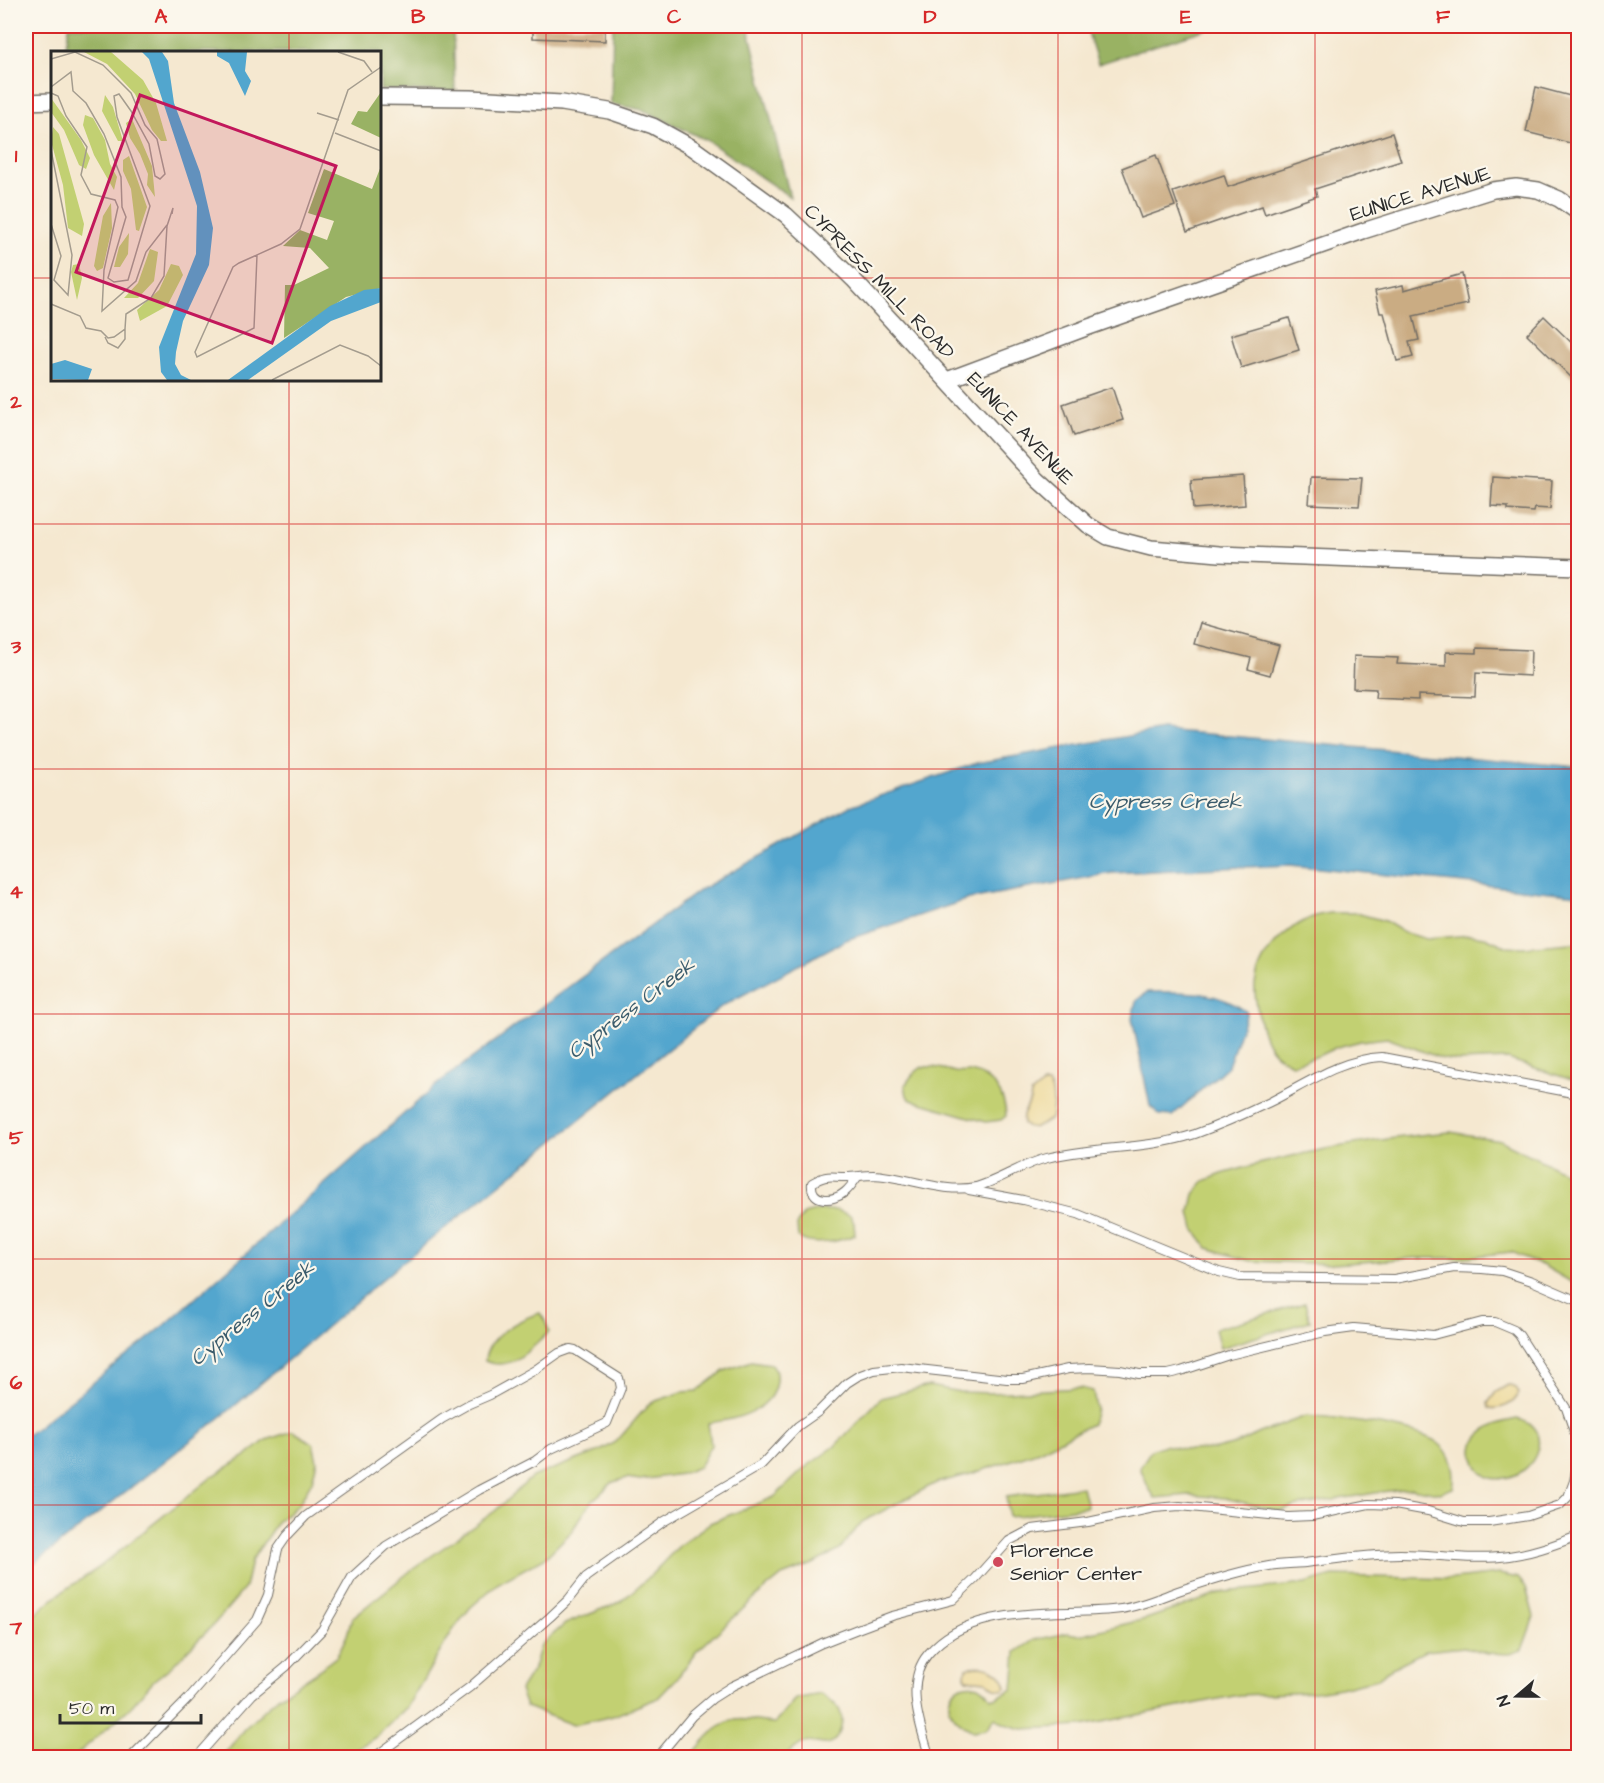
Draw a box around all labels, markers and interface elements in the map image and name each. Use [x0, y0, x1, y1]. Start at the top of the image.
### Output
text: A [155, 3, 168, 31]
text: B [411, 3, 426, 31]
text: C [667, 3, 682, 31]
text: D [924, 3, 937, 31]
text: E [1180, 3, 1192, 31]
text: F [1436, 3, 1451, 31]
inset map [51, 51, 381, 381]
text: 1 [15, 142, 18, 170]
street label: EUNICE AVENUE [1347, 159, 1494, 229]
street label: CYPRESS MILL ROAD [798, 198, 961, 366]
street label: EUNICE AVENUE [960, 366, 1080, 492]
text: 2 [9, 388, 22, 416]
text: 3 [10, 633, 22, 661]
water label: Cypress Creek [1089, 787, 1242, 817]
text: 4 [9, 878, 23, 906]
water label: Cypress Creek [562, 950, 702, 1067]
text: 5 [9, 1124, 24, 1152]
water label: Cypress Creek [184, 1253, 322, 1373]
text: 6 [10, 1369, 23, 1397]
place label: Florence Senior Center [1010, 1537, 1142, 1588]
marker: Florence Senior Center [991, 1555, 1005, 1569]
text: 7 [9, 1614, 23, 1642]
north arrow [1487, 1666, 1547, 1726]
scale bar [60, 1687, 201, 1725]
text: N [1492, 1692, 1516, 1709]
text: 50 m [69, 1696, 114, 1721]

